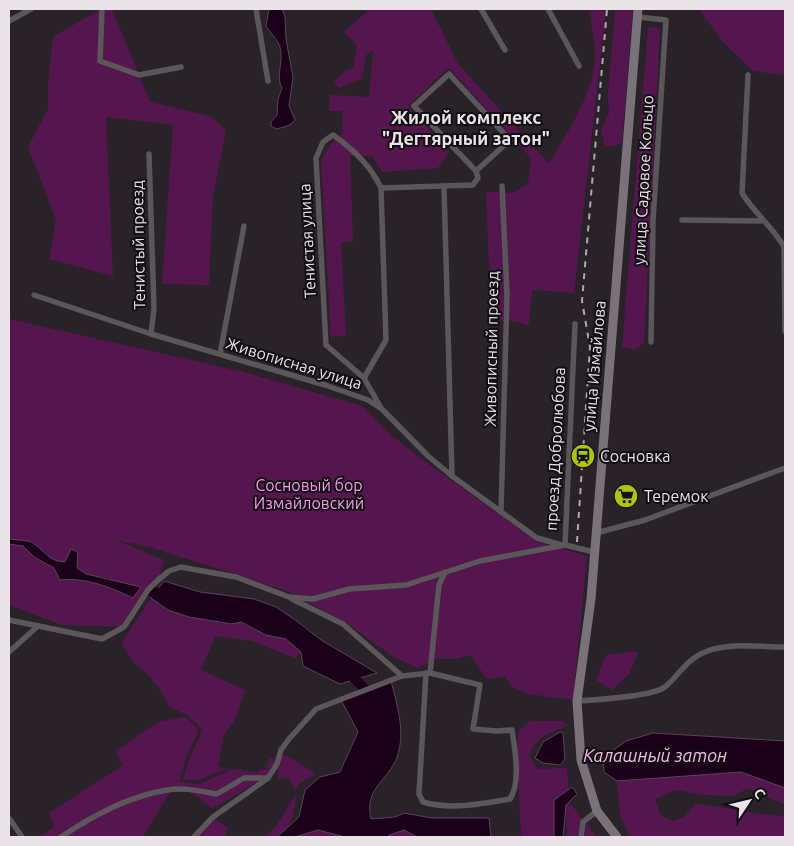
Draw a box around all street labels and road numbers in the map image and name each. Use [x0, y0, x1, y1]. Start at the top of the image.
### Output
street label: улица Садовое Кольцо [630, 95, 656, 265]
street label: Тенистый проезд [128, 180, 148, 310]
street label: Тенистая улица [295, 183, 319, 299]
street label: Живописный проезд [481, 271, 501, 427]
street label: улица Измайлова [579, 300, 609, 432]
street label: Живописная улица [224, 334, 364, 392]
street label: проезд Добролюбова [542, 367, 568, 531]

